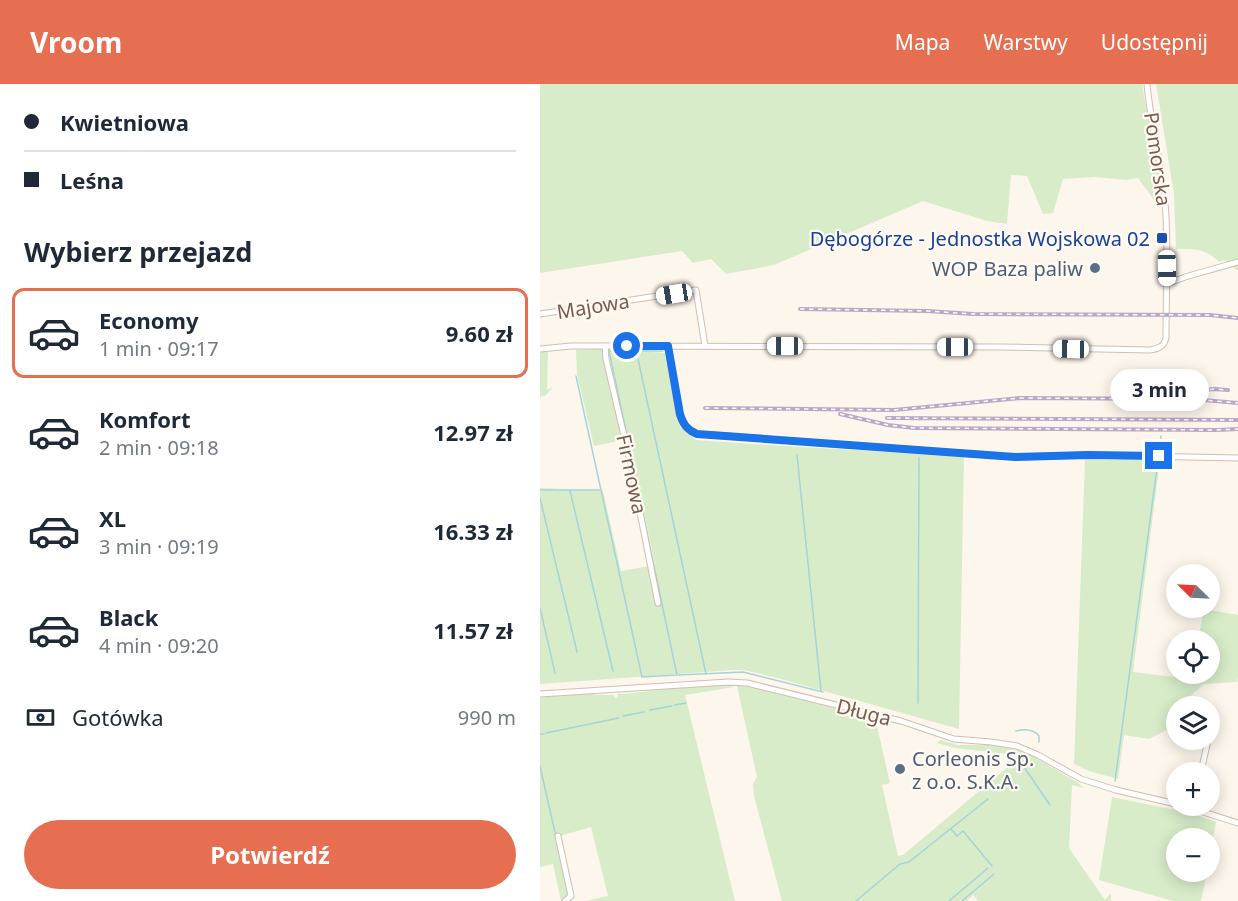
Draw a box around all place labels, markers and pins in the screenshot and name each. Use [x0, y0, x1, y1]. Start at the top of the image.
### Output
place label: Dębogórze - Jednostka Wojskowa 02 [810, 225, 1150, 252]
marker: Dębogórze - Jednostka Wojskowa 02 [1155, 231, 1169, 245]
place label: WOP Baza paliw [932, 255, 1083, 282]
marker: WOP Baza paliw [1088, 261, 1102, 275]
place label: Corleonis Sp. z o.o. S.K.A. [912, 745, 1034, 795]
marker: Corleonis Sp. z o.o. S.K.A. [893, 762, 907, 776]

